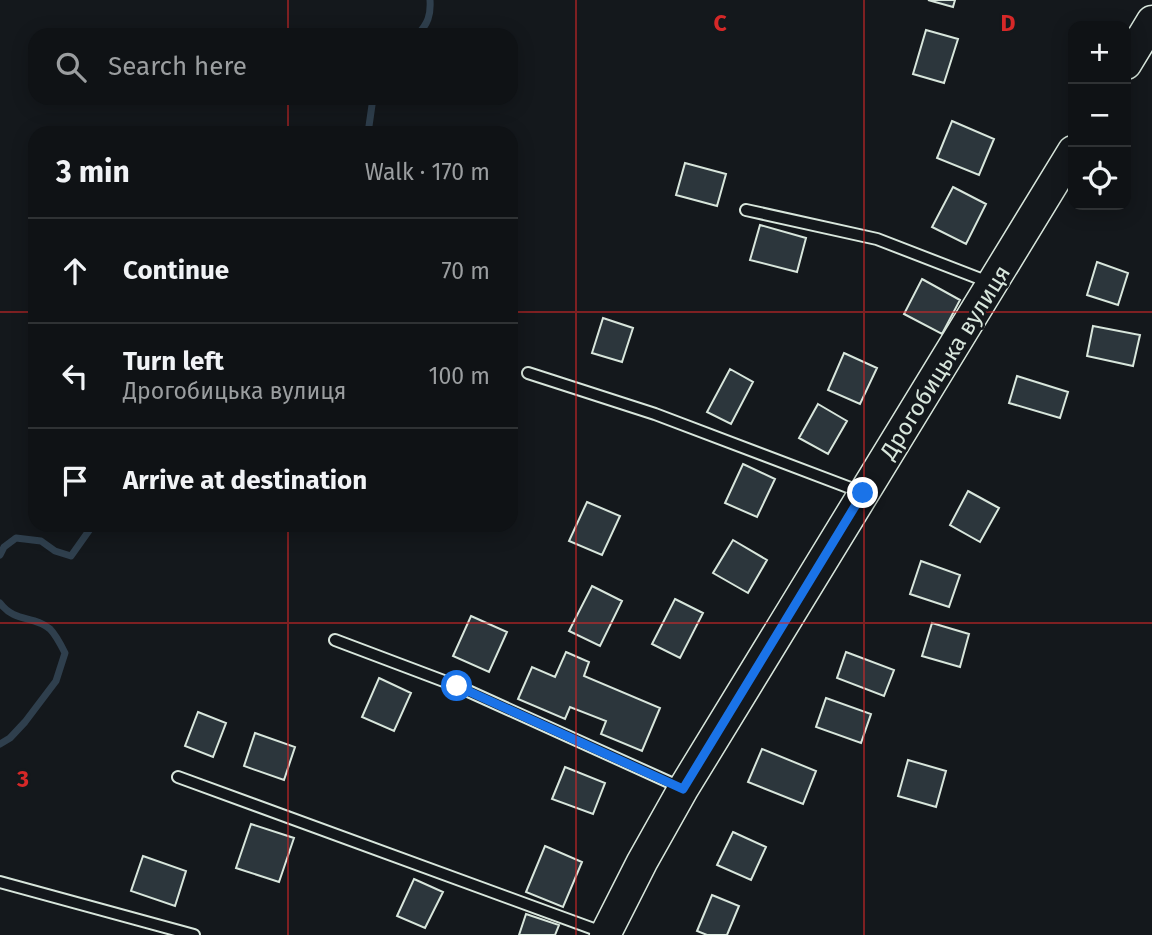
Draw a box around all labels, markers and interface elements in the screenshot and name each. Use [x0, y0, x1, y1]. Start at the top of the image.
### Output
text: C [713, 9, 727, 37]
text: D [1001, 9, 1016, 37]
map controls [1068, 21, 1131, 210]
button: + [1068, 21, 1131, 84]
search box [28, 28, 518, 105]
icon: search [52, 48, 90, 86]
text: Search here [108, 51, 247, 82]
button: − [1068, 84, 1131, 147]
button: locate [1068, 147, 1131, 210]
text: 3 min [56, 154, 130, 190]
text: Walk · 170 m [365, 158, 490, 186]
icon: ahead [56, 252, 94, 290]
text: Continue [123, 255, 229, 286]
text: 70 m [441, 257, 490, 285]
street label: Дрогобицька вулиця [873, 260, 1016, 465]
text: Turn left [123, 346, 224, 377]
icon: left [56, 357, 94, 395]
text: 100 m [429, 362, 490, 390]
text: Дрогобицька вулиця [123, 377, 346, 405]
icon: arrive [56, 462, 94, 500]
text: Arrive at destination [123, 465, 367, 496]
route end [847, 477, 878, 508]
route start [441, 670, 472, 701]
text: 3 [16, 765, 29, 793]

